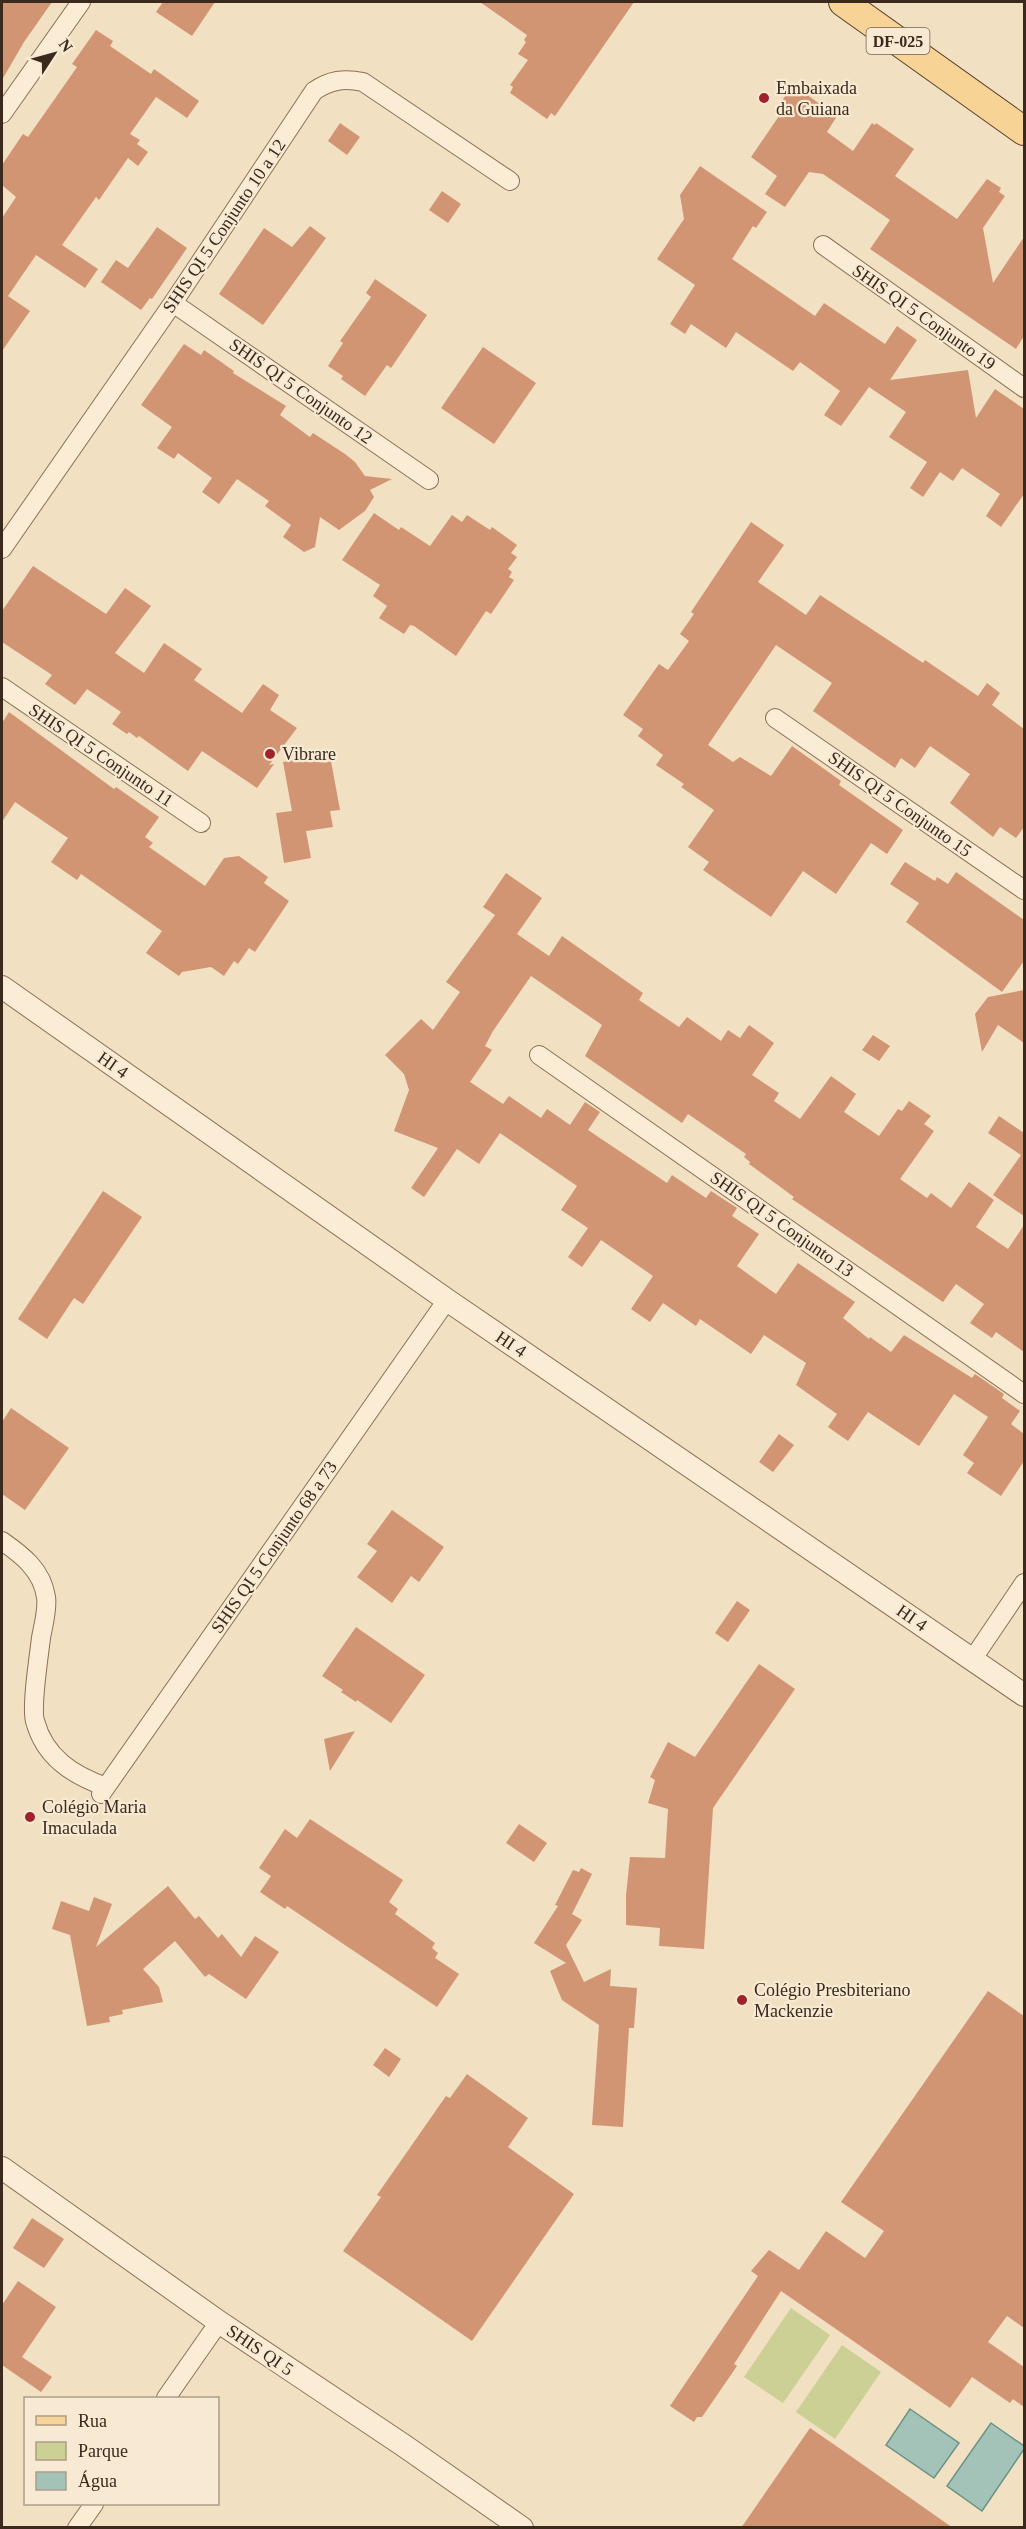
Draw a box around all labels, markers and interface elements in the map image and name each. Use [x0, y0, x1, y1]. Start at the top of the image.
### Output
north arrow [24, 24, 84, 84]
road number: DF-025 [866, 28, 930, 54]
text: N [55, 36, 76, 56]
place label: Embaixada da Guiana [776, 78, 857, 119]
marker: Embaixada da Guiana [757, 91, 771, 105]
street label: SHIS QI 5 Conjunto 10 a 12 [158, 135, 290, 317]
street label: SHIS QI 5 Conjunto 19 [849, 260, 999, 374]
street label: SHIS QI 5 Conjunto 12 [226, 334, 376, 448]
street label: SHIS QI 5 Conjunto 11 [25, 699, 177, 811]
place label: Vibrare [282, 744, 336, 764]
marker: Vibrare [263, 747, 277, 761]
street label: SHIS QI 5 Conjunto 15 [825, 747, 975, 861]
street label: HI 4 [94, 1047, 132, 1083]
street label: SHIS QI 5 Conjunto 13 [707, 1167, 857, 1281]
street label: HI 4 [492, 1327, 530, 1361]
street label: SHIS QI 5 Conjunto 68 a 73 [207, 1457, 341, 1637]
street label: HI 4 [893, 1600, 931, 1636]
place label: Colégio Maria Imaculada [42, 1797, 146, 1838]
marker: Colégio Maria Imaculada [23, 1810, 37, 1824]
place label: Colégio Presbiteriano Mackenzie [754, 1980, 910, 2021]
marker: Colégio Presbiteriano Mackenzie [735, 1993, 749, 2007]
street label: SHIS QI 5 [223, 2320, 297, 2380]
legend [24, 2397, 219, 2505]
text: Rua [78, 2411, 107, 2431]
text: Parque [78, 2441, 128, 2461]
text: Água [78, 2470, 117, 2491]

